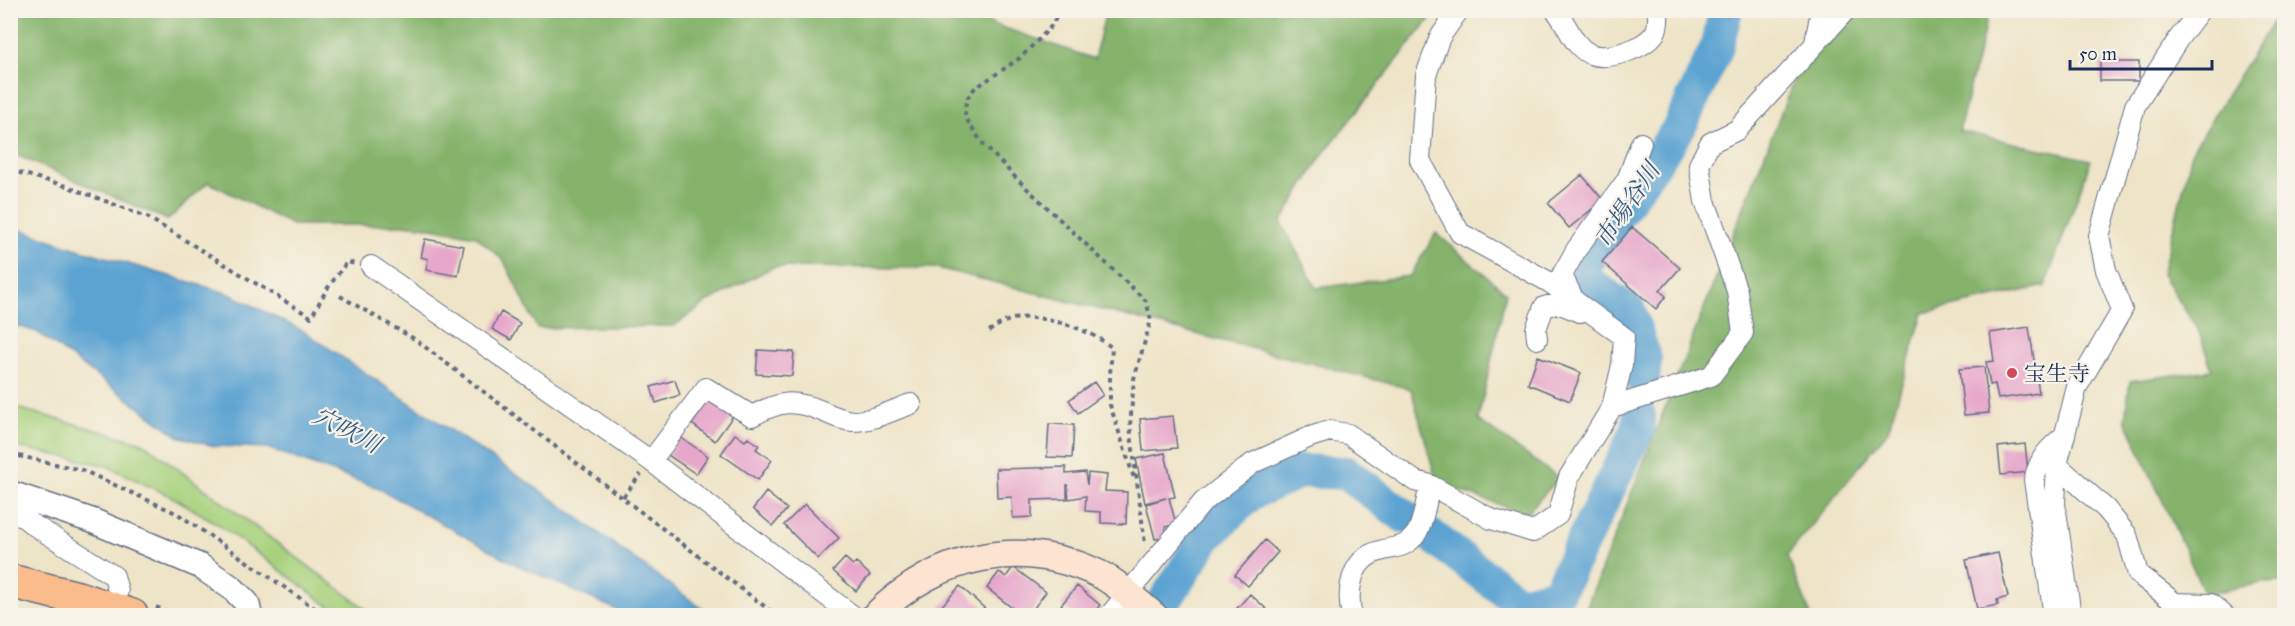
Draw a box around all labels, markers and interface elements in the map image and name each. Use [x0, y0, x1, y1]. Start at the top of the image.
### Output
scale bar [2070, 33, 2212, 71]
text: 50 m [2079, 43, 2117, 65]
water label: 市場谷川 [1588, 154, 1668, 253]
place label: 宝生寺 [2024, 360, 2090, 387]
marker: 宝生寺 [2005, 366, 2019, 380]
water label: 穴吹川 [308, 400, 389, 461]

